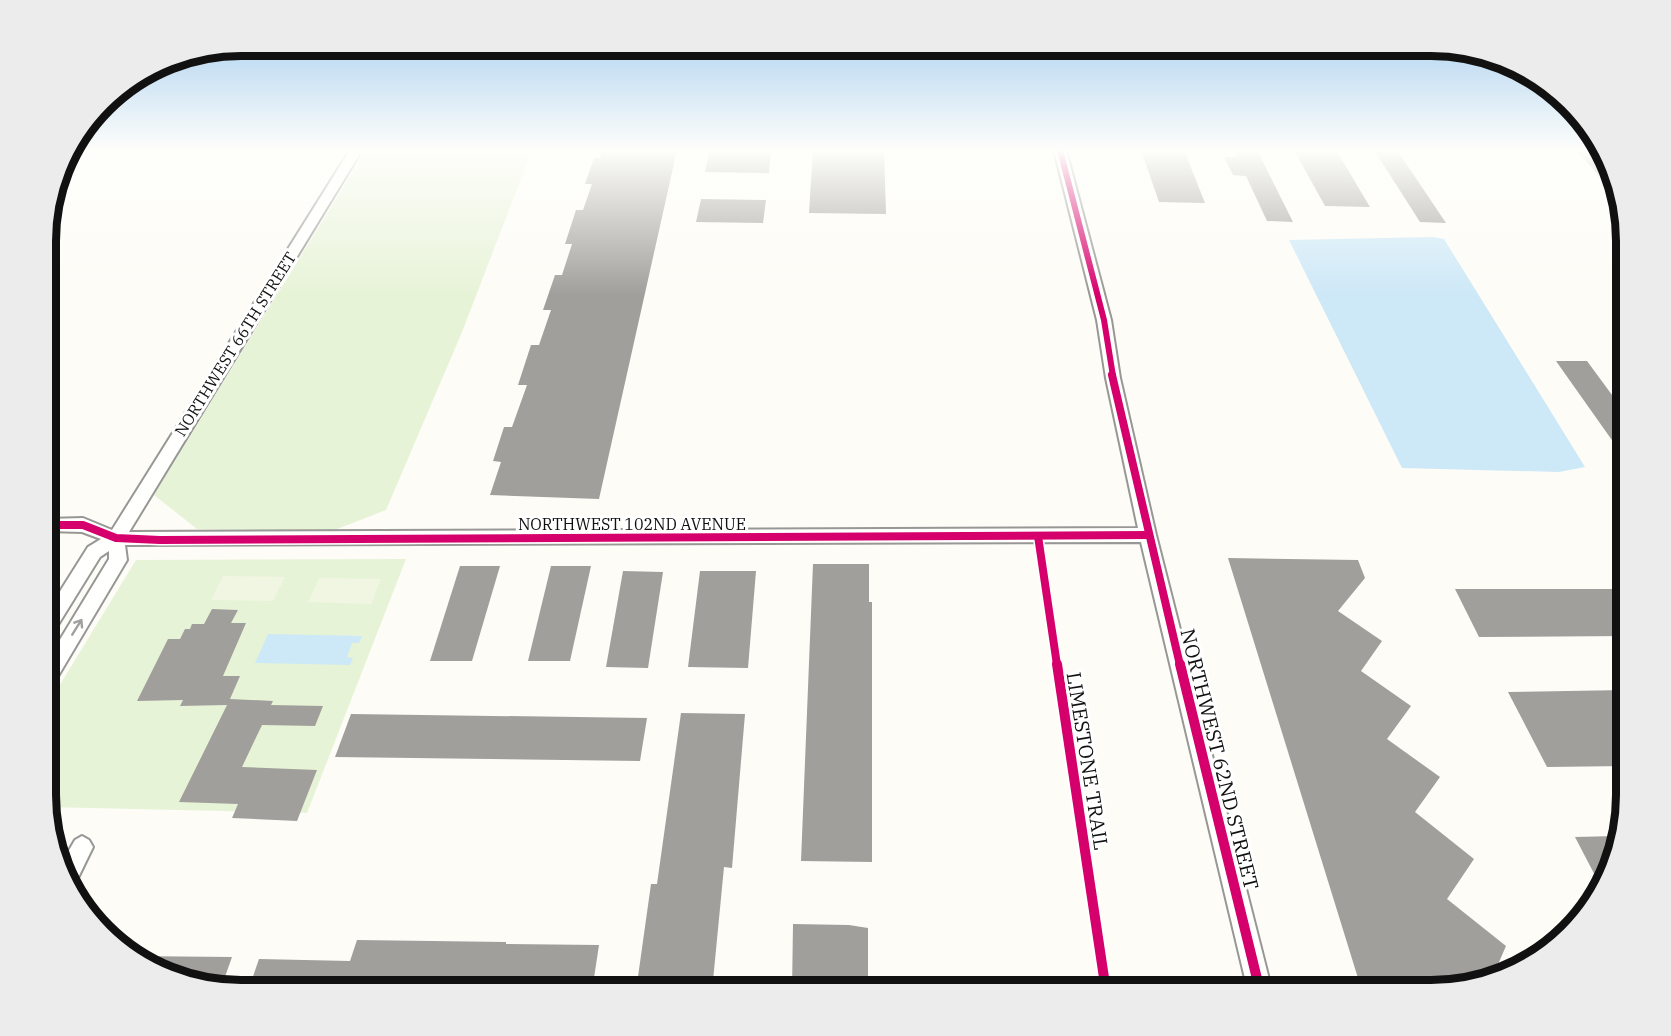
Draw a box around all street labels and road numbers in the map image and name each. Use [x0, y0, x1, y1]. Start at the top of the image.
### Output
street label: NORTHWEST 66TH STREET [170, 248, 300, 440]
street label: NORTHWEST 102ND AVENUE [518, 514, 746, 534]
street label: NORTHWEST 62ND STREET [1174, 626, 1266, 892]
street label: LIMESTONE TRAIL [1061, 670, 1115, 852]

